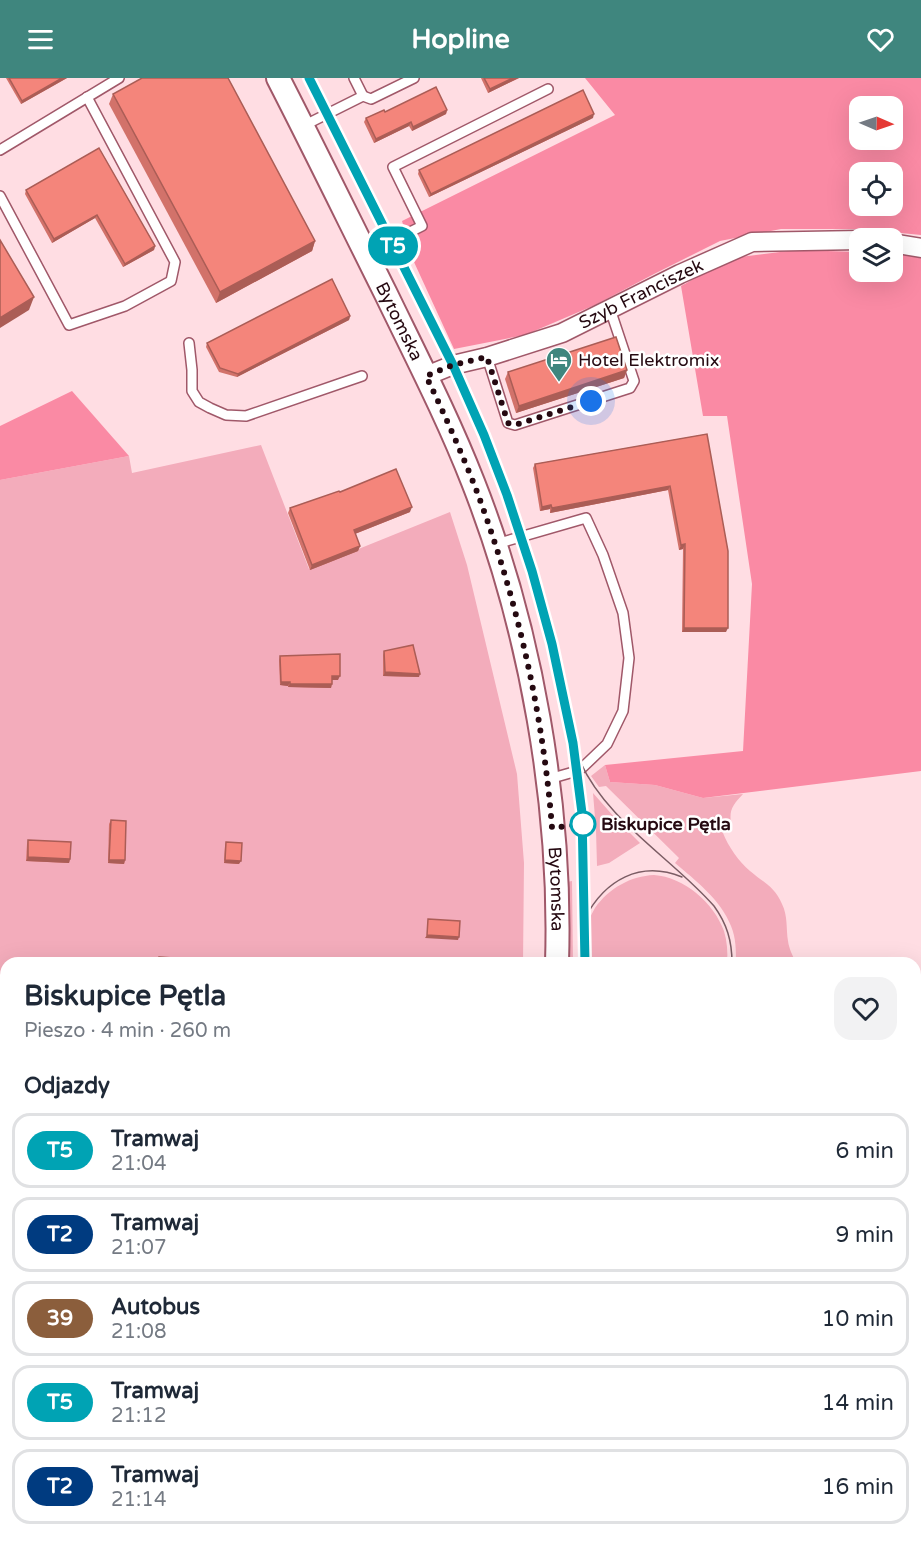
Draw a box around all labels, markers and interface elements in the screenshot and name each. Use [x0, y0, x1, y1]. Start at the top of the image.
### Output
icon: menu [24, 23, 57, 56]
text: Hopline [411, 23, 510, 56]
icon: heart [864, 23, 897, 56]
north arrow [849, 96, 903, 150]
map controls [849, 96, 903, 282]
button: locate [849, 162, 903, 216]
line badge: T5 [366, 226, 420, 266]
button: layers [849, 228, 903, 282]
text: T5 [380, 234, 406, 259]
street label: Szyb Franciszek [575, 254, 707, 334]
street label: Bytomska [371, 278, 428, 364]
hotel icon: Hotel Elektromix [544, 345, 574, 383]
place label: Hotel Elektromix [578, 349, 719, 371]
your location [576, 386, 606, 416]
marker: Biskupice Pętla [570, 811, 596, 837]
place label: Biskupice Pętla [601, 813, 731, 835]
street label: Bytomska [543, 846, 569, 931]
button: heart [834, 977, 897, 1040]
text: Biskupice Pętla [24, 979, 226, 1013]
text: Pieszo · 4 min · 260 m [24, 1019, 231, 1043]
text: Odjazdy [24, 1073, 110, 1099]
text: Tramwaj [111, 1126, 199, 1152]
text: T5 [47, 1138, 73, 1163]
text: 6 min [835, 1138, 894, 1164]
text: 21:04 [111, 1152, 166, 1176]
text: Tramwaj [111, 1210, 199, 1236]
text: T2 [47, 1222, 73, 1247]
text: 9 min [835, 1222, 894, 1248]
text: 21:07 [111, 1236, 166, 1260]
text: Autobus [111, 1294, 200, 1320]
text: 39 [47, 1306, 73, 1331]
text: 10 min [822, 1306, 894, 1332]
text: 21:08 [111, 1320, 166, 1344]
text: Tramwaj [111, 1378, 199, 1404]
text: T5 [47, 1390, 73, 1415]
text: 14 min [822, 1390, 894, 1416]
text: 21:12 [111, 1404, 166, 1428]
text: Tramwaj [111, 1462, 199, 1488]
text: T2 [47, 1474, 73, 1499]
text: 16 min [822, 1474, 894, 1500]
text: 21:14 [111, 1488, 166, 1512]

